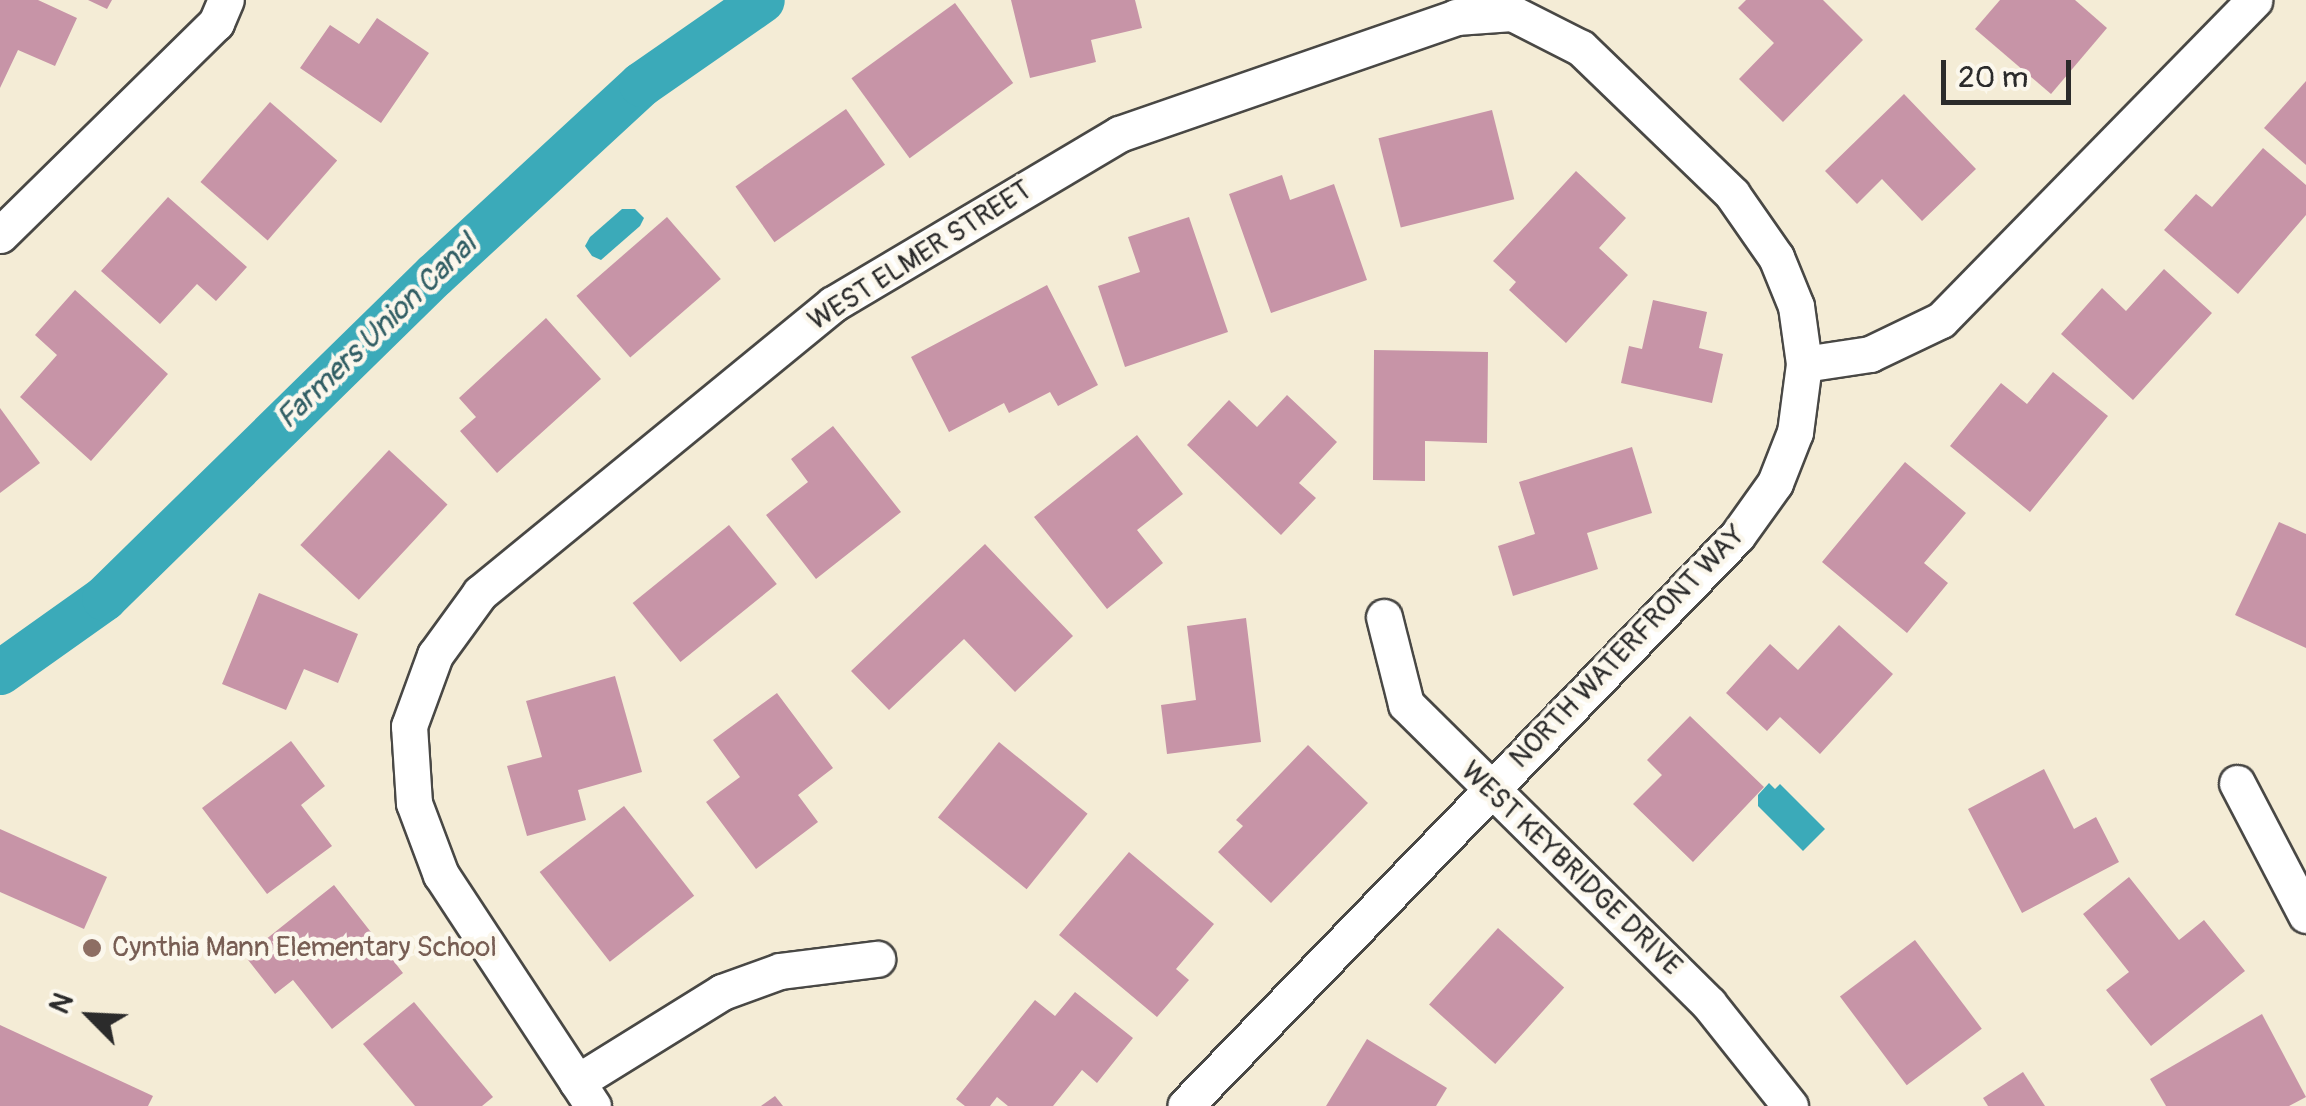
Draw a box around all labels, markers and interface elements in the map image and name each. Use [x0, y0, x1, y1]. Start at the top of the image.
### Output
scale bar [1946, 40, 2076, 102]
text: 20 m [1958, 59, 2028, 96]
street label: WEST ELMER STREET [802, 174, 1038, 338]
water label: Farmers Union Canal [270, 227, 484, 437]
street label: NORTH WATERFRONT WAY [1503, 519, 1753, 775]
street label: WEST KEYBRIDGE DRIVE [1454, 755, 1688, 983]
place label: Cynthia Mann Elementary School [112, 931, 497, 965]
marker: Cynthia Mann Elementary School [81, 937, 103, 959]
north arrow [40, 966, 140, 1066]
text: N [42, 988, 82, 1019]

